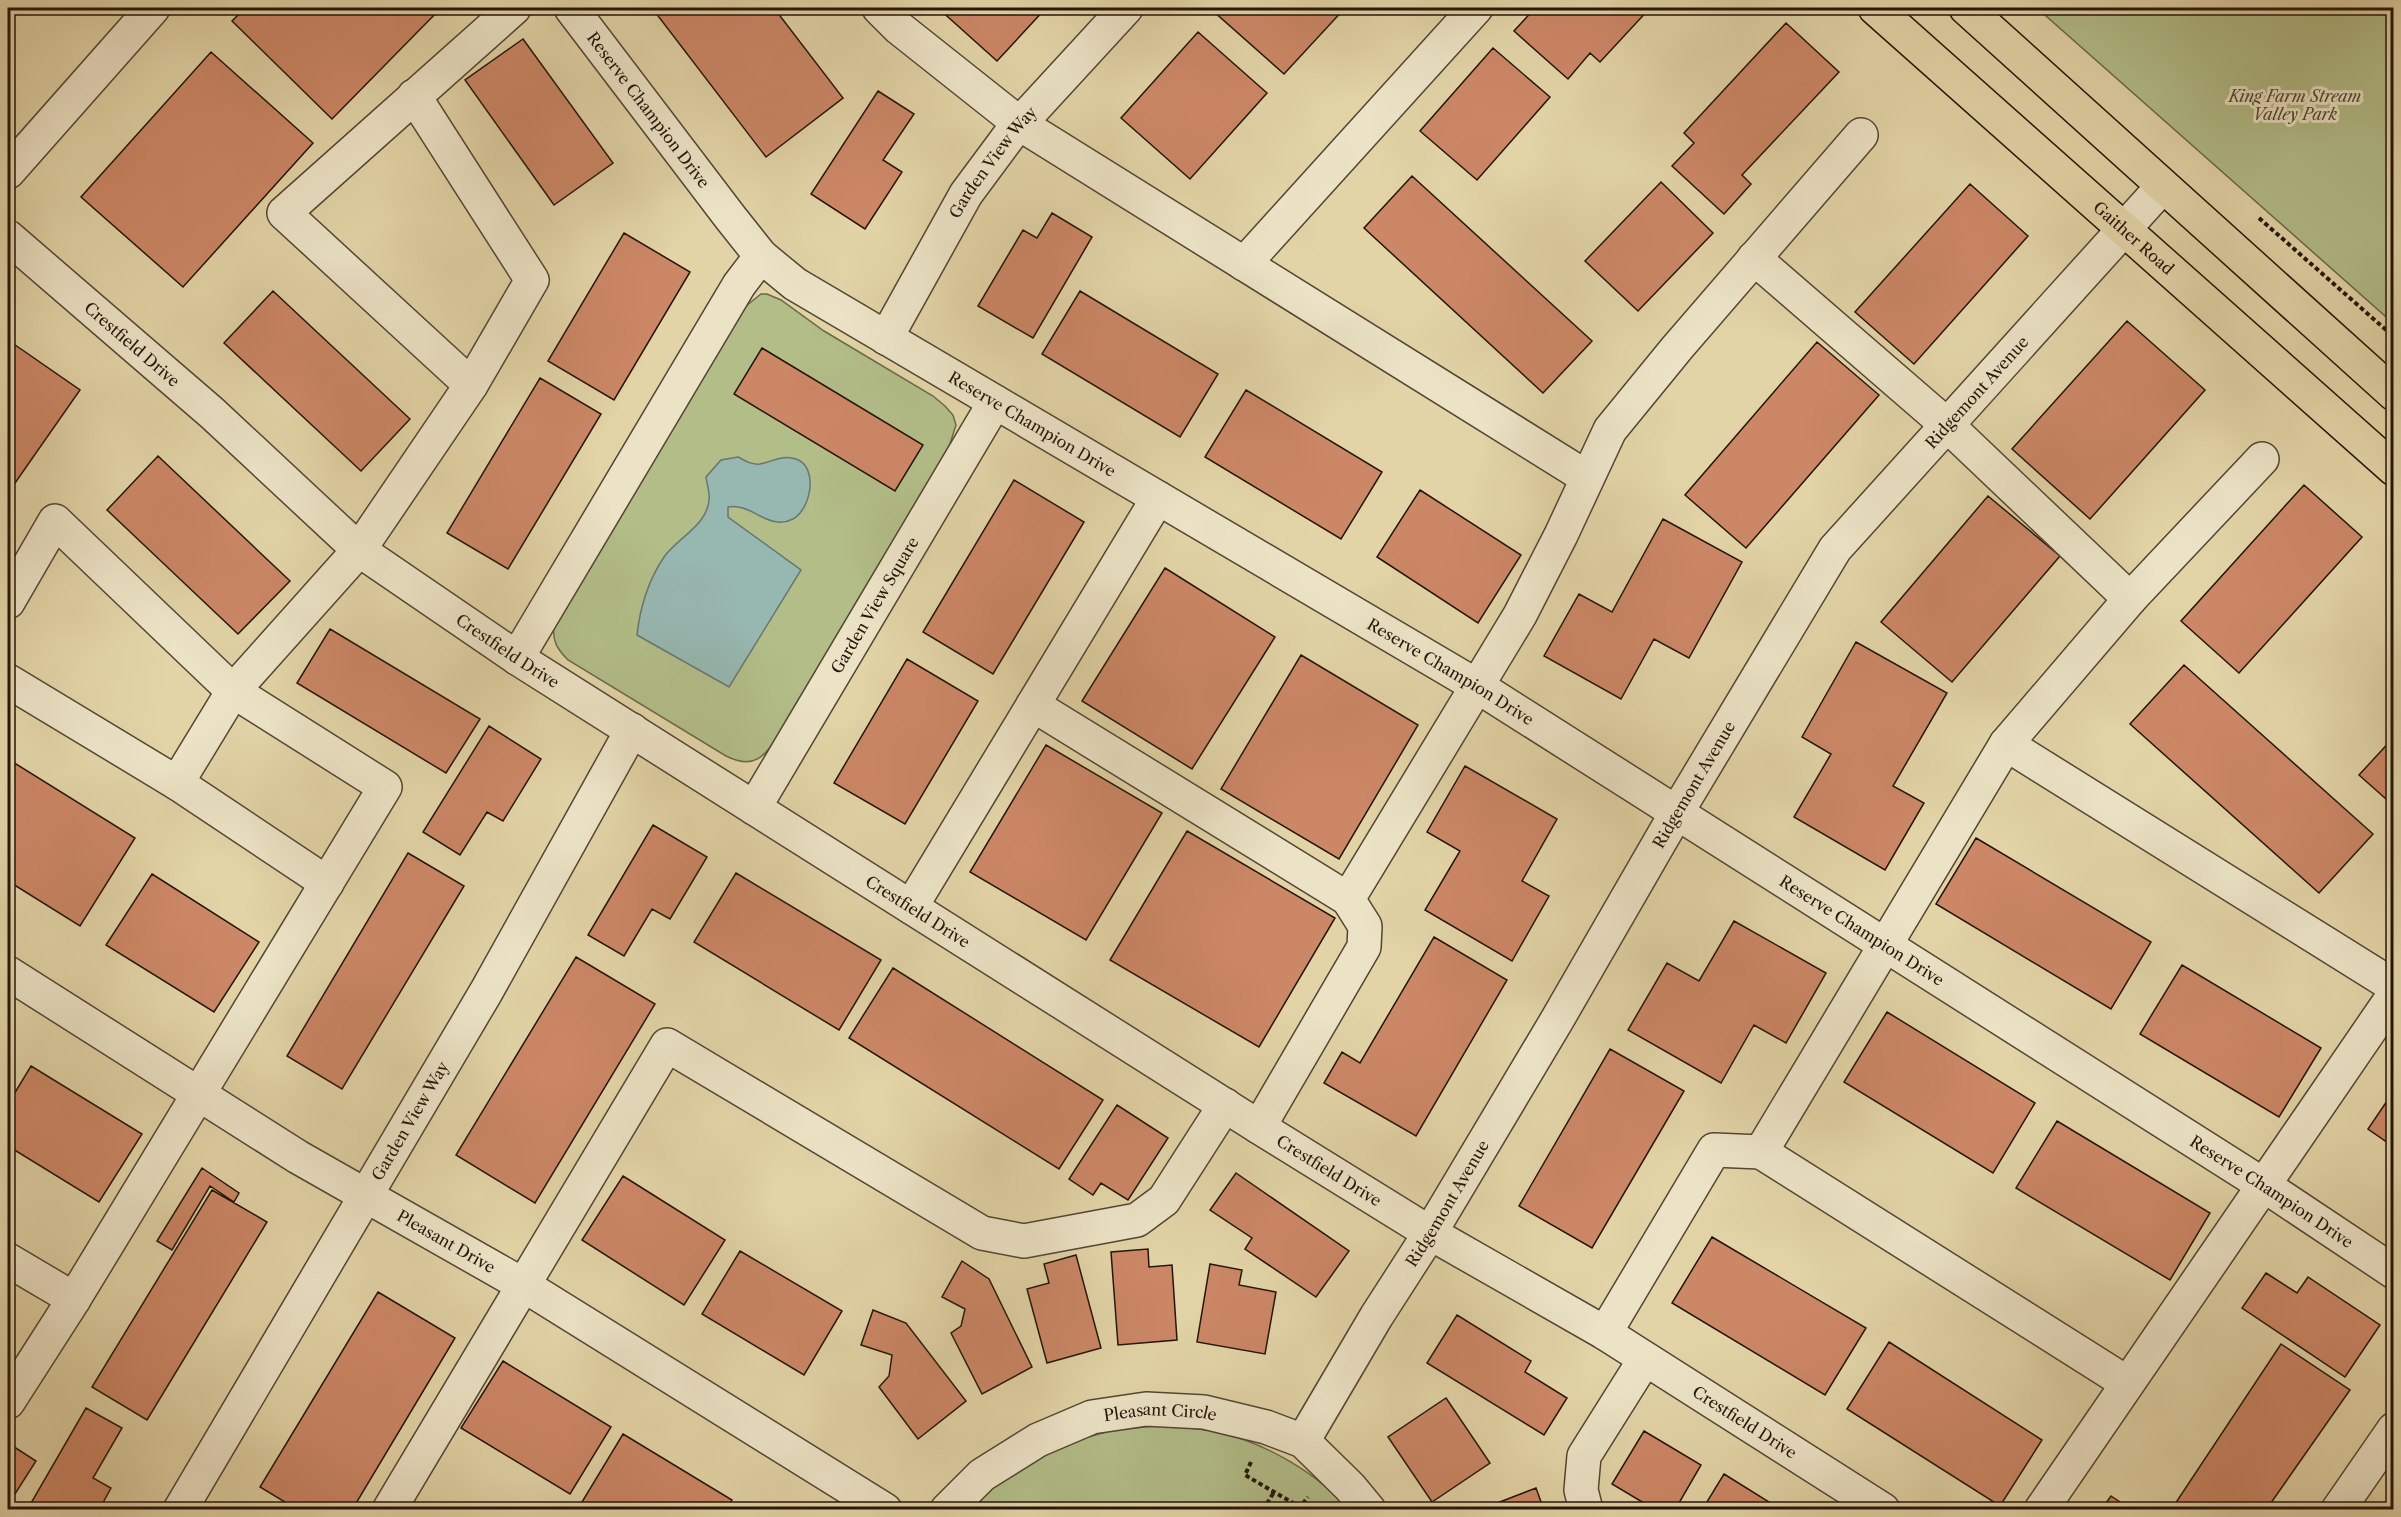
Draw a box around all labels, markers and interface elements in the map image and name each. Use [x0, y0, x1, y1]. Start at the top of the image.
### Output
street label: Reserve Champion Drive [583, 28, 714, 192]
park label: King Farm Stream Valley Park [2227, 86, 2361, 124]
street label: Garden View Way [945, 101, 1041, 222]
street label: Gaither Road [2089, 197, 2178, 279]
street label: Crestfield Drive [80, 297, 184, 391]
street label: Ridgemont Avenue [1921, 332, 2033, 453]
street label: Reserve Champion Drive [945, 367, 1120, 481]
street label: Garden View Square [826, 533, 923, 677]
street label: Crestfield Drive [452, 609, 563, 692]
street label: Reserve Champion Drive [1364, 614, 1538, 729]
street label: Ridgemont Avenue [1648, 717, 1739, 852]
street label: Crestfield Drive [862, 871, 974, 952]
street label: Reserve Champion Drive [1776, 871, 1948, 990]
street label: Garden View Way [367, 1057, 453, 1184]
street label: Crestfield Drive [1273, 1130, 1385, 1211]
street label: Reserve Champion Drive [2186, 1131, 2357, 1252]
street label: Ridgemont Avenue [1401, 1136, 1493, 1270]
street label: Pleasant Drive [394, 1205, 499, 1277]
street label: Crestfield Drive [1689, 1381, 1801, 1463]
street label: Pleasant Circle [1102, 1399, 1219, 1425]

